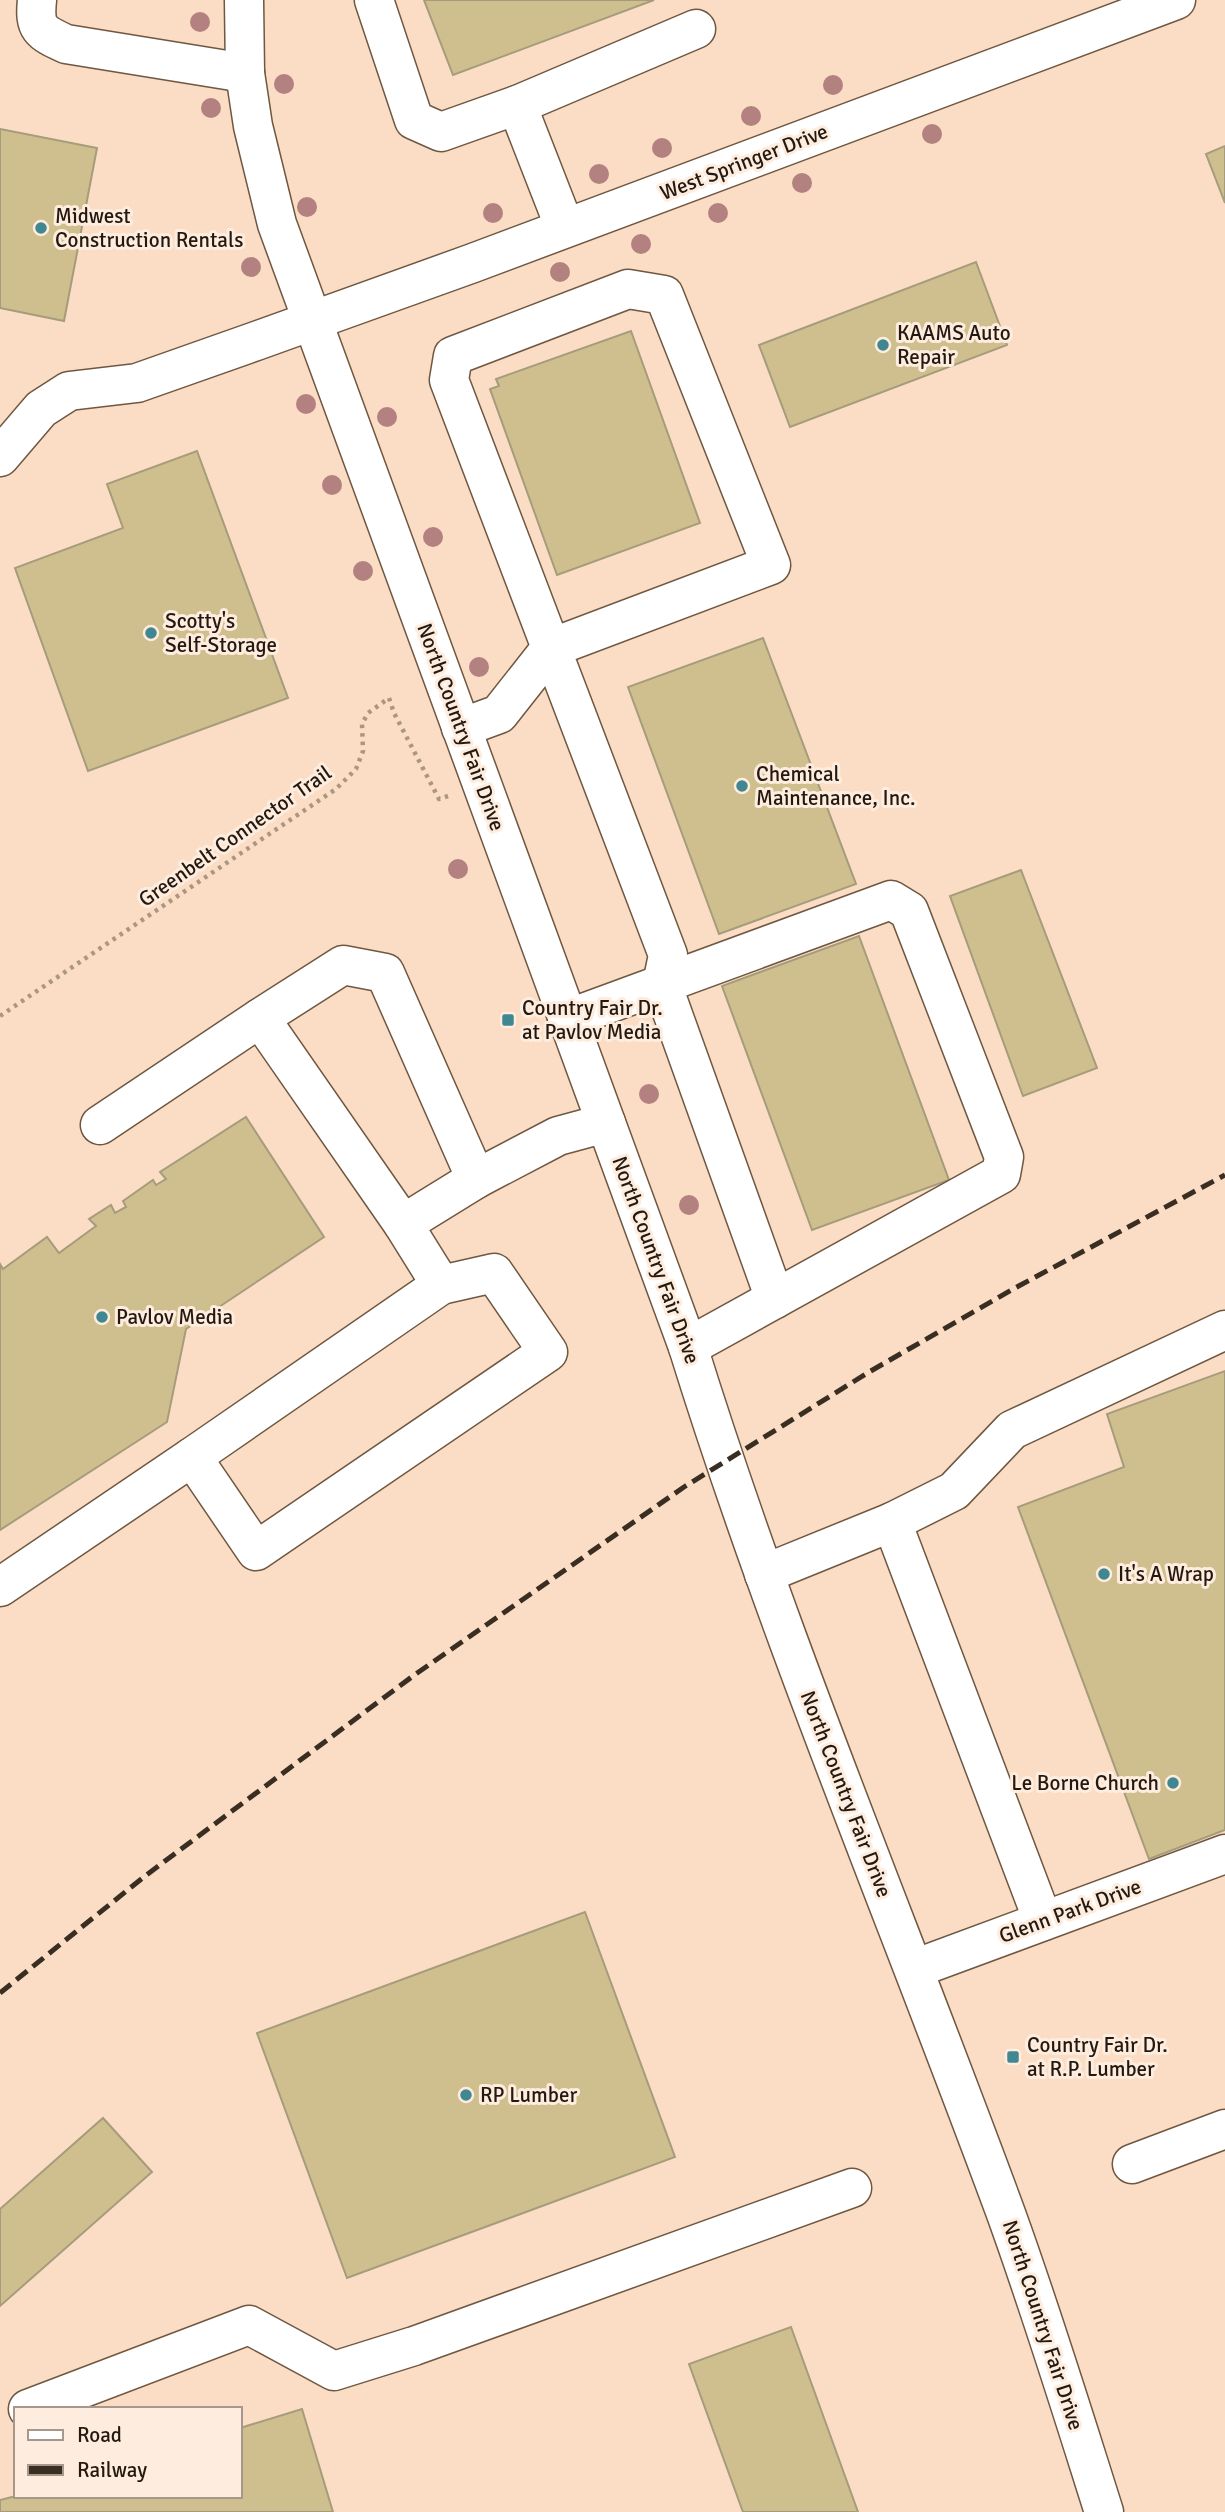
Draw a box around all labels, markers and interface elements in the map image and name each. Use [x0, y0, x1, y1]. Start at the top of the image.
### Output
street label: West Springer Drive [656, 118, 832, 206]
place label: Midwest Construction Rentals [55, 203, 243, 253]
marker: Midwest Construction Rentals [33, 220, 49, 236]
place label: KAAMS Auto Repair [897, 320, 1011, 370]
marker: KAAMS Auto Repair [875, 337, 891, 353]
place label: Scotty's Self-Storage [165, 608, 277, 658]
street label: North Country Fair Drive [411, 620, 511, 834]
marker: Scotty's Self-Storage [143, 625, 159, 641]
street label: Greenbelt Connector Trail [134, 760, 336, 912]
place label: Chemical Maintenance, Inc. [756, 761, 916, 811]
marker: Chemical Maintenance, Inc. [734, 778, 750, 794]
place label: Country Fair Dr. at Pavlov Media [522, 995, 663, 1045]
marker: Country Fair Dr. at Pavlov Media [500, 1012, 516, 1028]
street label: North Country Fair Drive [606, 1153, 706, 1367]
place label: Pavlov Media [116, 1304, 233, 1330]
marker: Pavlov Media [94, 1309, 110, 1325]
place label: It's A Wrap [1118, 1561, 1214, 1587]
marker: It's A Wrap [1096, 1566, 1112, 1582]
street label: North Country Fair Drive [795, 1687, 897, 1901]
place label: Le Borne Church [1011, 1770, 1159, 1796]
marker: Le Borne Church [1165, 1775, 1181, 1791]
street label: Glenn Park Drive [995, 1873, 1145, 1949]
place label: Country Fair Dr. at R.P. Lumber [1027, 2032, 1168, 2082]
marker: Country Fair Dr. at R.P. Lumber [1005, 2049, 1021, 2065]
place label: RP Lumber [480, 2082, 577, 2108]
marker: RP Lumber [458, 2087, 474, 2103]
street label: North Country Fair Drive [997, 2217, 1089, 2433]
legend [14, 2407, 242, 2498]
text: Road [77, 2422, 122, 2448]
text: Railway [77, 2457, 147, 2483]

